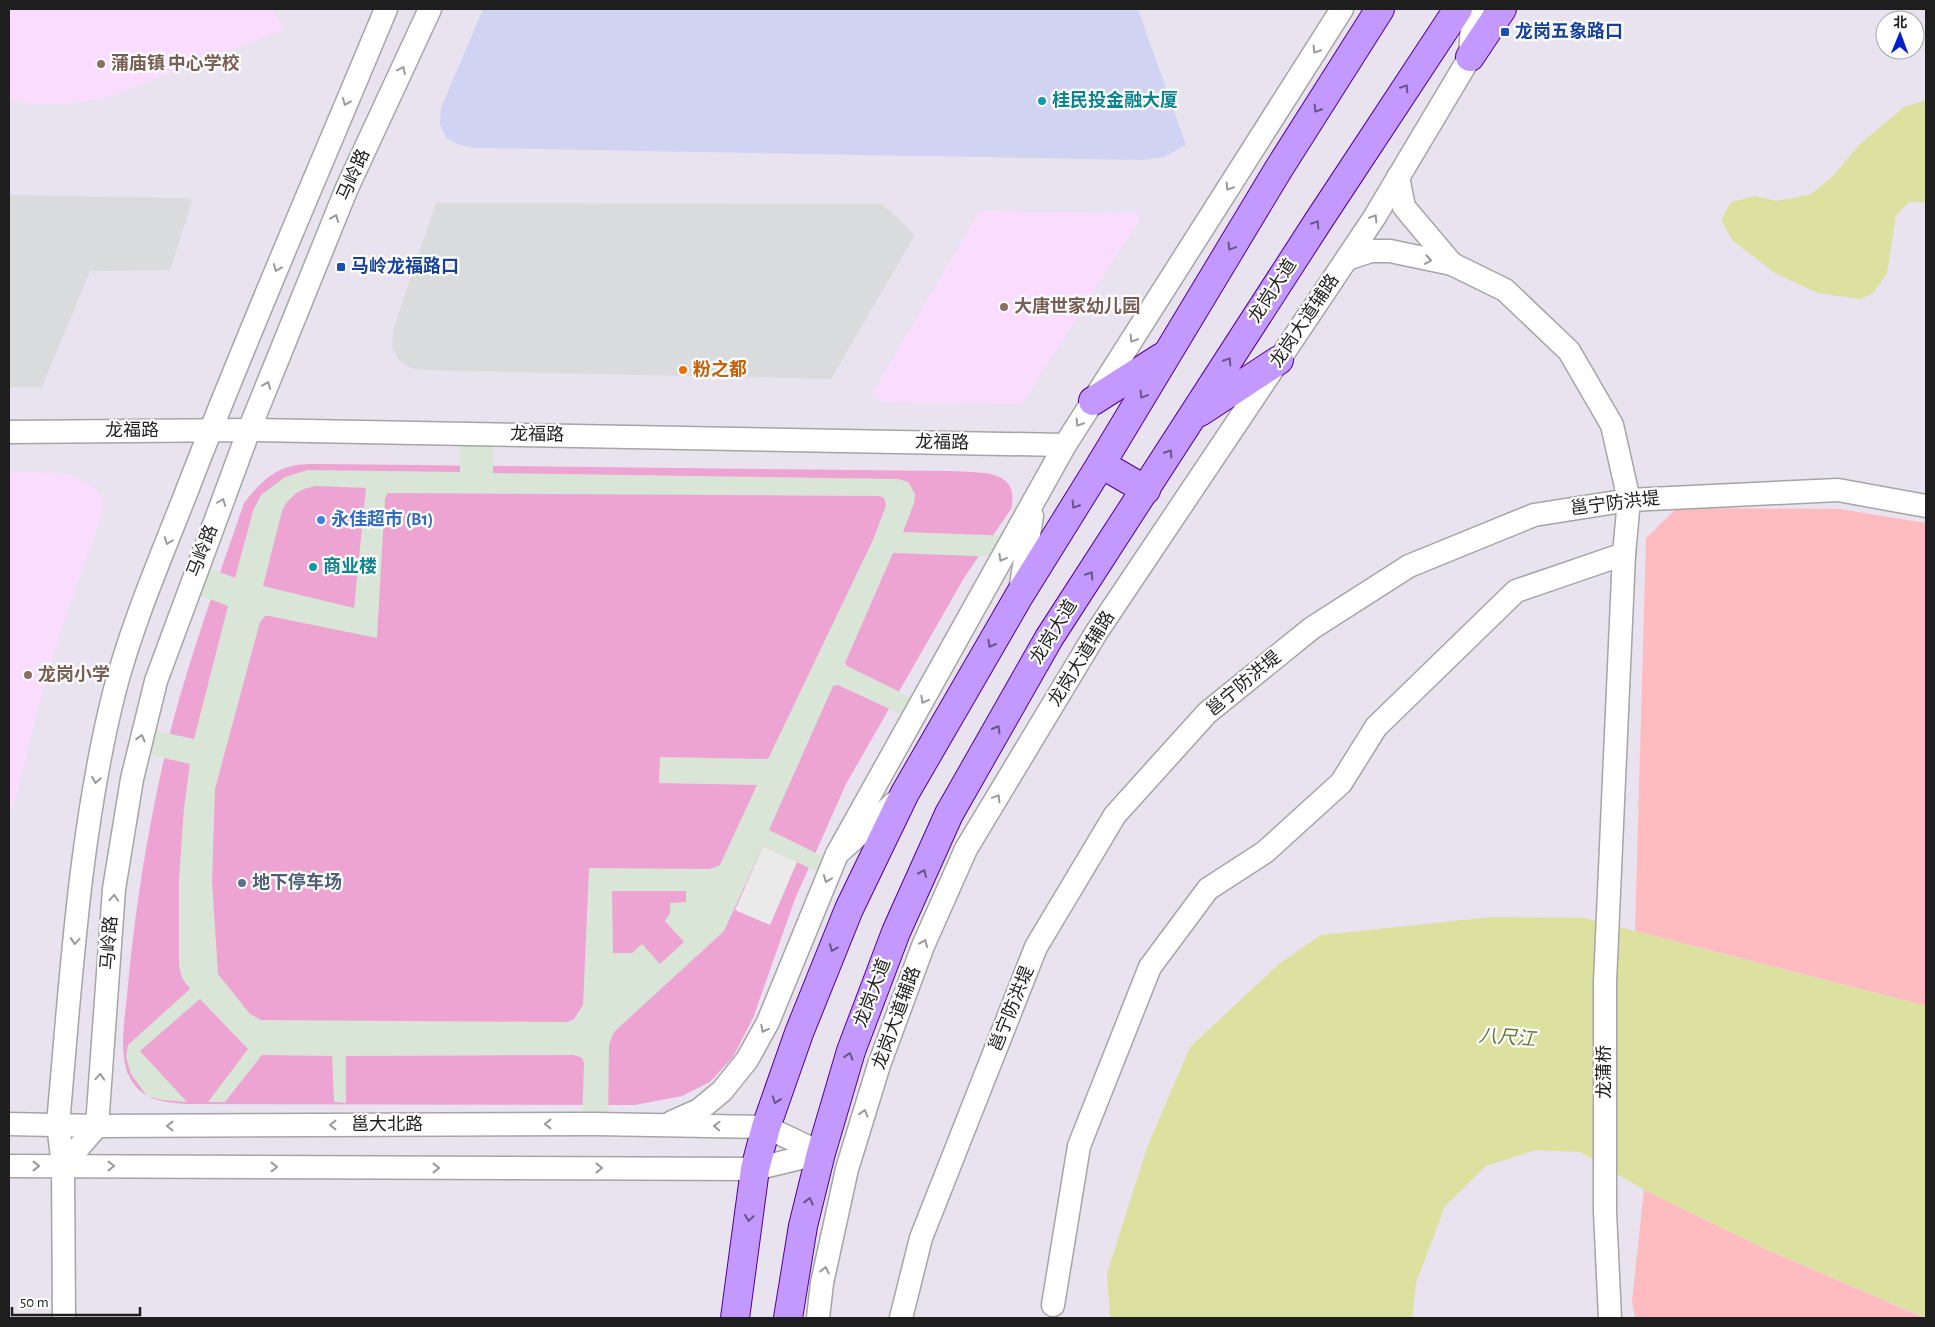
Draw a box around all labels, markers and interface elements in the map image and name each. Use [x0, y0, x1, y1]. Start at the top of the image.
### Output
north arrow [1875, 10, 1925, 60]
text: 北 [1893, 15, 1907, 30]
place label: 龙岗五象路口 [1515, 21, 1623, 41]
marker: 龙岗五象路口 [1499, 26, 1511, 38]
one-way arrow [1313, 45, 1323, 54]
place label: 蒲庙镇 中心学校 [111, 53, 240, 73]
marker: 蒲庙镇 中心学校 [95, 58, 107, 70]
one-way arrow [396, 66, 406, 75]
one-way arrow [1399, 85, 1408, 94]
place label: 桂民投金融大厦 [1052, 90, 1178, 110]
marker: 桂民投金融大厦 [1036, 95, 1048, 107]
one-way arrow [342, 97, 353, 106]
one-way arrow [1314, 103, 1323, 113]
street label: 马岭路 [333, 146, 373, 203]
one-way arrow [1226, 181, 1235, 191]
one-way arrow [329, 214, 339, 223]
one-way arrow [1367, 214, 1377, 223]
one-way arrow [1310, 220, 1319, 230]
one-way arrow [1228, 242, 1238, 251]
one-way arrow [1424, 254, 1433, 264]
street label: 龙岗大道 [1244, 255, 1300, 326]
place label: 马岭龙福路口 [351, 256, 459, 276]
marker: 马岭龙福路口 [335, 261, 347, 273]
one-way arrow [273, 263, 283, 272]
street label: 龙岗大道辅路 [1266, 270, 1343, 371]
place label: 大唐世家幼儿园 [1014, 296, 1140, 316]
marker: 大唐世家幼儿园 [998, 301, 1010, 313]
one-way arrow [1129, 334, 1139, 343]
one-way arrow [1222, 357, 1231, 366]
place label: 粉之都 [693, 359, 747, 379]
marker: 粉之都 [677, 364, 689, 376]
one-way arrow [261, 381, 272, 390]
one-way arrow [1139, 389, 1149, 398]
one-way arrow [1076, 418, 1086, 427]
street label: 龙福路 [105, 420, 159, 440]
street label: 龙福路 [510, 424, 564, 444]
street label: 龙福路 [915, 432, 969, 452]
one-way arrow [1163, 449, 1172, 459]
street label: 邕宁防洪堤 [1569, 488, 1661, 518]
one-way arrow [216, 498, 226, 506]
one-way arrow [1072, 500, 1082, 509]
place label: 永佳超市 (B1) [331, 509, 433, 529]
marker: 永佳超市 (B1) [315, 514, 327, 526]
street label: 马岭路 [183, 522, 221, 579]
one-way arrow [164, 536, 174, 545]
one-way arrow [998, 553, 1008, 562]
place label: 商业楼 [323, 556, 377, 576]
marker: 商业楼 [307, 561, 319, 573]
one-way arrow [1084, 571, 1093, 580]
street label: 龙岗大道 [1026, 596, 1081, 667]
street label: 龙岗大道辅路 [1044, 607, 1118, 710]
one-way arrow [988, 639, 998, 648]
street label: 邕宁防洪堤 [1202, 647, 1284, 720]
place label: 龙岗小学 [38, 664, 110, 684]
marker: 龙岗小学 [22, 669, 34, 681]
one-way arrow [920, 695, 930, 704]
one-way arrow [991, 725, 1001, 734]
one-way arrow [135, 733, 146, 742]
one-way arrow [91, 776, 101, 784]
one-way arrow [990, 794, 1000, 803]
one-way arrow [916, 869, 927, 878]
place label: 地下停车场 [252, 872, 342, 892]
one-way arrow [822, 874, 833, 883]
marker: 地下停车场 [236, 877, 248, 889]
one-way arrow [108, 894, 119, 902]
street label: 马岭路 [97, 915, 121, 971]
one-way arrow [70, 937, 81, 945]
one-way arrow [918, 939, 929, 948]
one-way arrow [829, 943, 840, 952]
street label: 龙岗大道 [850, 955, 894, 1030]
street label: 龙岗大道辅路 [868, 963, 924, 1072]
street label: 邕宁防洪堤 [985, 963, 1037, 1054]
one-way arrow [760, 1024, 770, 1033]
water label: 八尺江 [1478, 1026, 1538, 1050]
street label: 龙蒲桥 [1594, 1045, 1614, 1099]
one-way arrow [844, 1053, 854, 1061]
one-way arrow [95, 1073, 106, 1081]
one-way arrow [771, 1095, 781, 1104]
one-way arrow [859, 1109, 869, 1117]
street label: 邕大北路 [351, 1114, 423, 1134]
one-way arrow [543, 1119, 551, 1129]
one-way arrow [328, 1120, 336, 1130]
one-way arrow [713, 1120, 721, 1131]
one-way arrow [166, 1121, 174, 1131]
one-way arrow [32, 1161, 40, 1171]
one-way arrow [108, 1161, 116, 1171]
one-way arrow [270, 1162, 278, 1172]
one-way arrow [433, 1163, 441, 1173]
one-way arrow [595, 1163, 603, 1174]
one-way arrow [803, 1197, 814, 1206]
one-way arrow [744, 1214, 755, 1222]
one-way arrow [819, 1266, 830, 1275]
scale bar [12, 1284, 140, 1316]
text: 50 m [20, 1295, 49, 1310]

